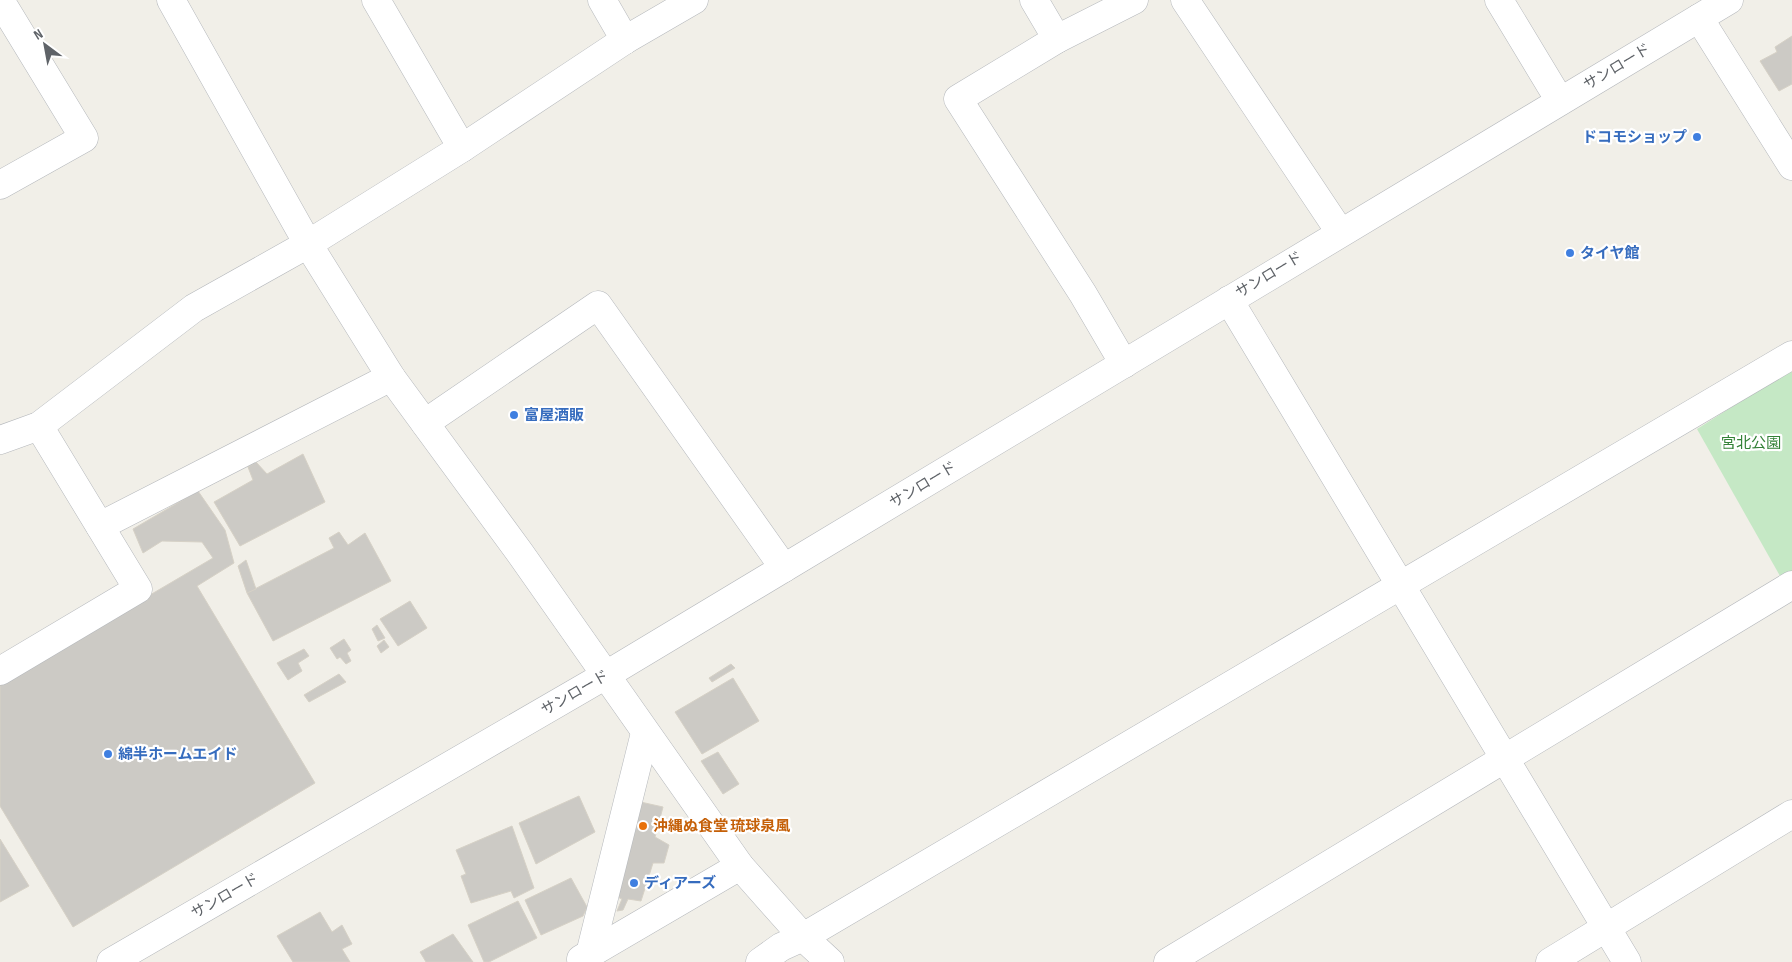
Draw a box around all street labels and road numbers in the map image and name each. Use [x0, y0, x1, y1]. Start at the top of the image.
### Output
street label: サンロード [1580, 40, 1654, 94]
street label: サンロード [1232, 248, 1306, 302]
street label: サンロード [886, 458, 960, 512]
street label: サンロード [538, 666, 612, 720]
street label: サンロード [188, 869, 262, 923]

